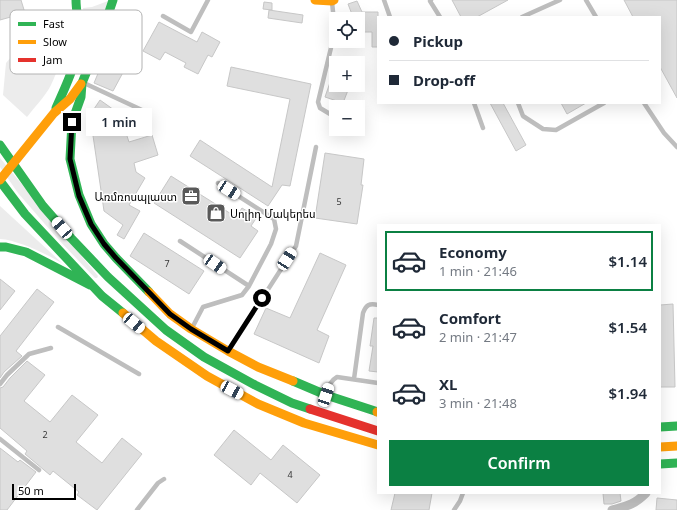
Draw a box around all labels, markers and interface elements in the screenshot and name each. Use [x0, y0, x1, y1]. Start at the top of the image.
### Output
legend [10, 10, 142, 74]
map controls [329, 12, 365, 136]
button: locate [329, 12, 365, 48]
text: Fast [43, 16, 64, 31]
text: Pickup [413, 31, 463, 51]
text: Slow [43, 34, 67, 49]
text: Jam [42, 52, 62, 67]
button: + [329, 56, 365, 92]
text: Drop-off [413, 70, 475, 90]
button: − [329, 100, 365, 136]
callout: 1 min [86, 108, 152, 136]
route end [63, 113, 81, 131]
text: 1 min [101, 113, 137, 131]
car [216, 178, 242, 202]
office icon: Առմռոսպլաստ [180, 185, 202, 207]
place label: Առմռոսպլաստ [95, 189, 177, 204]
house number: 5 [336, 195, 342, 208]
shop icon: Սոլիդ Մակերես [205, 202, 227, 224]
place label: Սոլիդ Մակերես [230, 206, 316, 221]
car [50, 215, 74, 241]
text: Economy [439, 242, 507, 262]
icon: car [391, 243, 427, 279]
car [275, 246, 299, 272]
text: $1.14 [609, 251, 647, 271]
car [202, 252, 228, 276]
house number: 7 [164, 257, 170, 270]
text: 1 min · 21:46 [439, 262, 517, 280]
route start [253, 289, 271, 307]
text: Comfort [439, 308, 501, 328]
icon: car [391, 309, 427, 345]
car [121, 311, 147, 335]
text: $1.54 [609, 317, 647, 337]
text: 2 min · 21:47 [439, 328, 517, 346]
text: XL [439, 374, 457, 394]
icon: car [391, 375, 427, 411]
car [219, 379, 245, 401]
car [317, 382, 335, 408]
text: $1.94 [609, 383, 647, 403]
text: 3 min · 21:48 [439, 394, 517, 412]
house number: 2 [42, 428, 48, 441]
button: Confirm [389, 440, 649, 486]
house number: 4 [287, 468, 293, 481]
scale bar [12, 482, 76, 501]
text: 50 m [18, 483, 44, 498]

